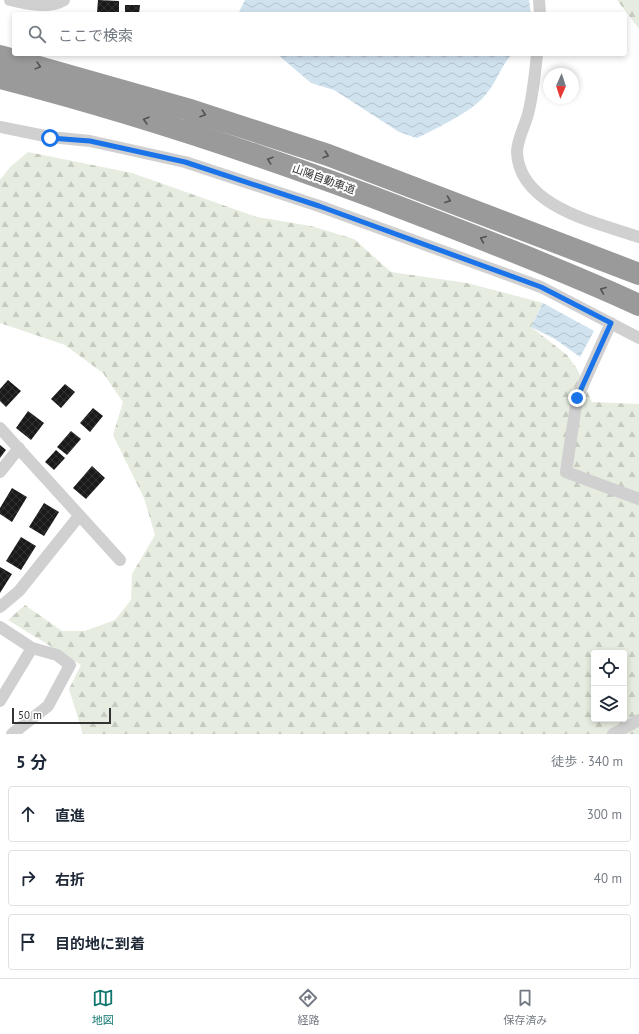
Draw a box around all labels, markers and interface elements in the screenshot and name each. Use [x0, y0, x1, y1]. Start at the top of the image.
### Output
search box [12, 12, 627, 56]
icon: search [26, 23, 48, 45]
text: ここで検索 [58, 26, 133, 45]
one-way arrow [34, 61, 41, 70]
north arrow [543, 68, 579, 104]
one-way arrow [199, 110, 206, 118]
one-way arrow [143, 116, 150, 125]
route start [41, 129, 59, 147]
one-way arrow [323, 150, 330, 159]
one-way arrow [266, 156, 273, 165]
street label: 山陽自動車道 [291, 161, 357, 197]
one-way arrow [445, 195, 452, 203]
one-way arrow [480, 236, 487, 244]
one-way arrow [600, 287, 608, 295]
route end [568, 389, 586, 407]
map controls [591, 650, 627, 722]
button: locate [591, 650, 627, 686]
button: layers [591, 686, 627, 722]
scale bar [12, 706, 111, 725]
text: 50 m [18, 708, 42, 722]
text: 5 分 [16, 751, 47, 773]
text: 徒歩 · 340 m [551, 753, 623, 770]
icon: ahead [17, 803, 39, 825]
text: 直進 [55, 806, 85, 825]
text: 300 m [587, 806, 622, 823]
icon: right [17, 867, 39, 889]
text: 右折 [55, 870, 85, 889]
text: 40 m [594, 870, 622, 887]
icon: arrive [17, 931, 39, 953]
text: 目的地に到着 [55, 934, 145, 953]
tab: 地図 [92, 987, 114, 1027]
tab: 経路 [297, 987, 319, 1027]
tab: 保存済み [503, 987, 547, 1027]

